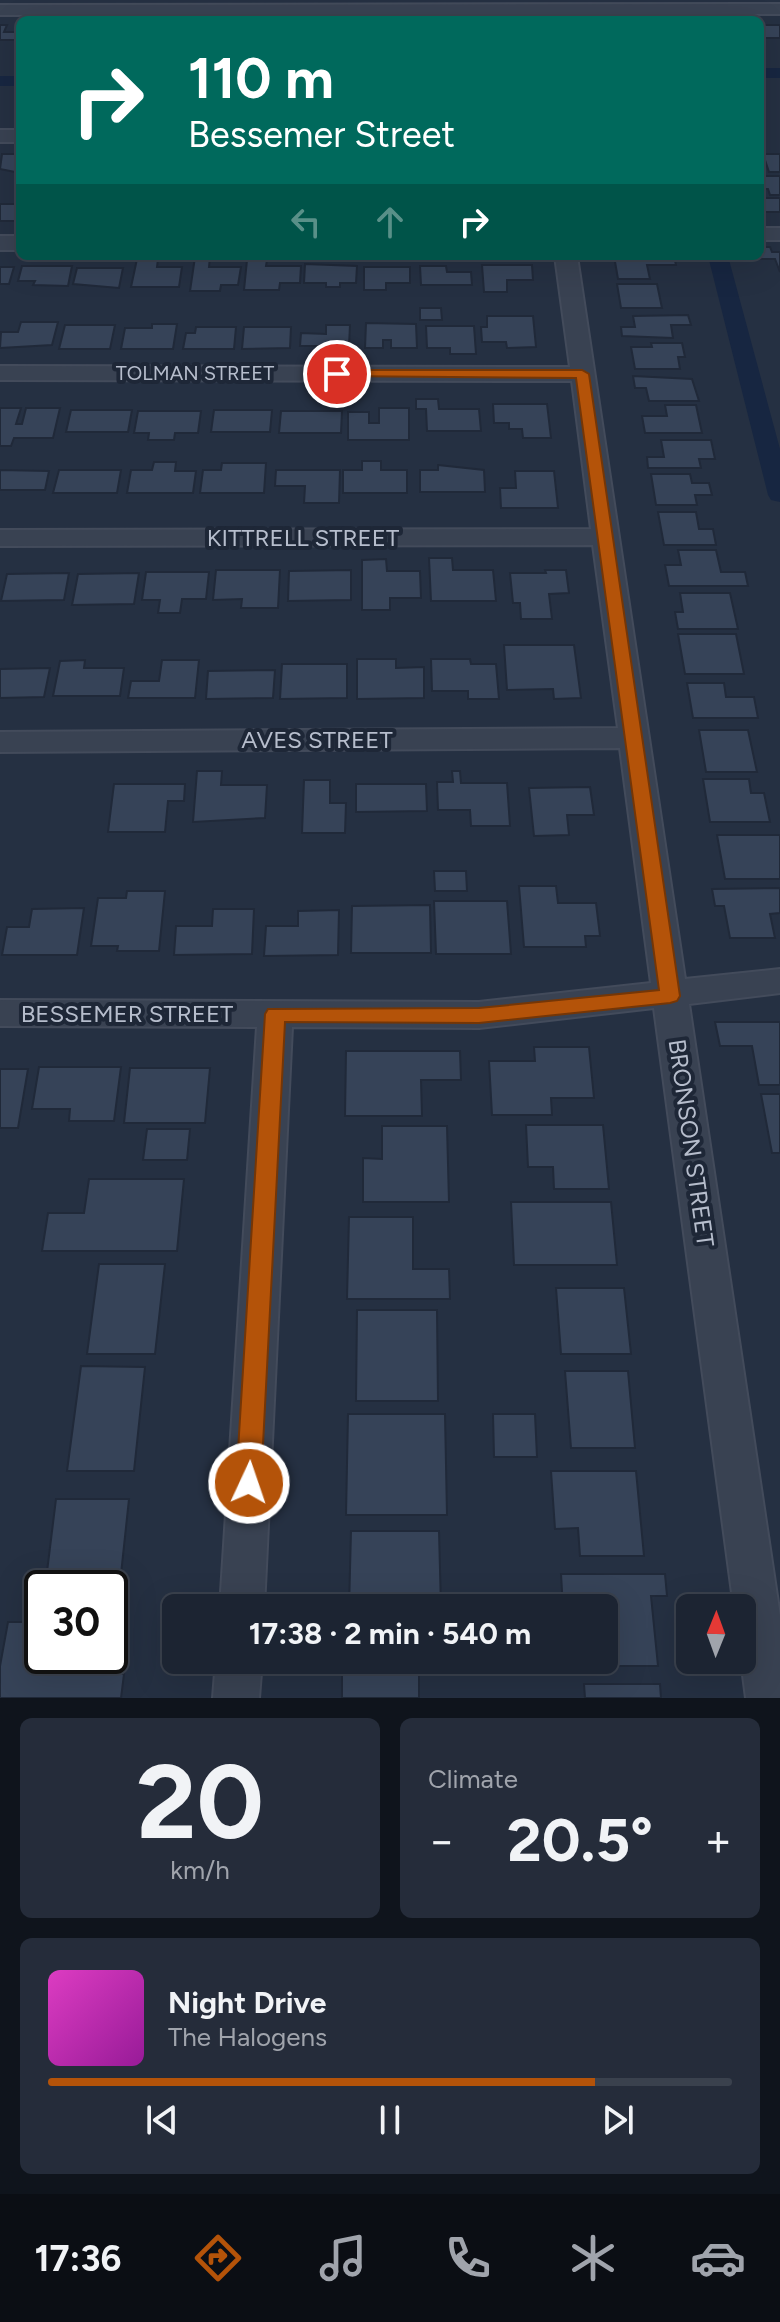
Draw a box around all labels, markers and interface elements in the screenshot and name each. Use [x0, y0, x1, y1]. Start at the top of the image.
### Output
text: 110 m [188, 45, 334, 112]
icon: right [56, 48, 160, 152]
text: Bessemer Street [188, 113, 455, 156]
icon: left [284, 200, 328, 244]
icon: ahead [368, 200, 412, 244]
icon: right [452, 200, 496, 244]
pin [303, 340, 371, 408]
icon: arrive [315, 352, 359, 396]
street label: TOLMAN STREET [116, 361, 274, 385]
street label: KITTRELL STREET [207, 523, 399, 552]
street label: AVES STREET [241, 725, 393, 754]
street label: BESSEMER STREET [21, 999, 233, 1028]
street label: BRONSON STREET [663, 1037, 720, 1249]
position arrow [207, 1441, 291, 1525]
speed limit sign: 30 [24, 1570, 128, 1674]
north arrow [676, 1594, 756, 1674]
map controls [676, 1594, 756, 1674]
text: 17:38 · 2 min · 540 m [249, 1615, 531, 1652]
text: 20 [136, 1739, 264, 1864]
text: Climate [428, 1763, 518, 1795]
text: 20.5° [507, 1804, 653, 1876]
text: − [428, 1814, 455, 1867]
text: + [705, 1814, 732, 1867]
text: km/h [170, 1854, 230, 1886]
text: Night Drive [168, 1984, 326, 2021]
text: The Halogens [168, 2021, 327, 2053]
icon: previous [140, 2098, 184, 2142]
icon: pause [368, 2098, 412, 2142]
icon: next [596, 2098, 640, 2142]
icon: directions [190, 2230, 246, 2286]
icon: music [315, 2230, 371, 2286]
icon: phone [440, 2230, 496, 2286]
icon: climate [565, 2230, 621, 2286]
icon: car [690, 2230, 746, 2286]
text: 17:36 [34, 2237, 121, 2280]

